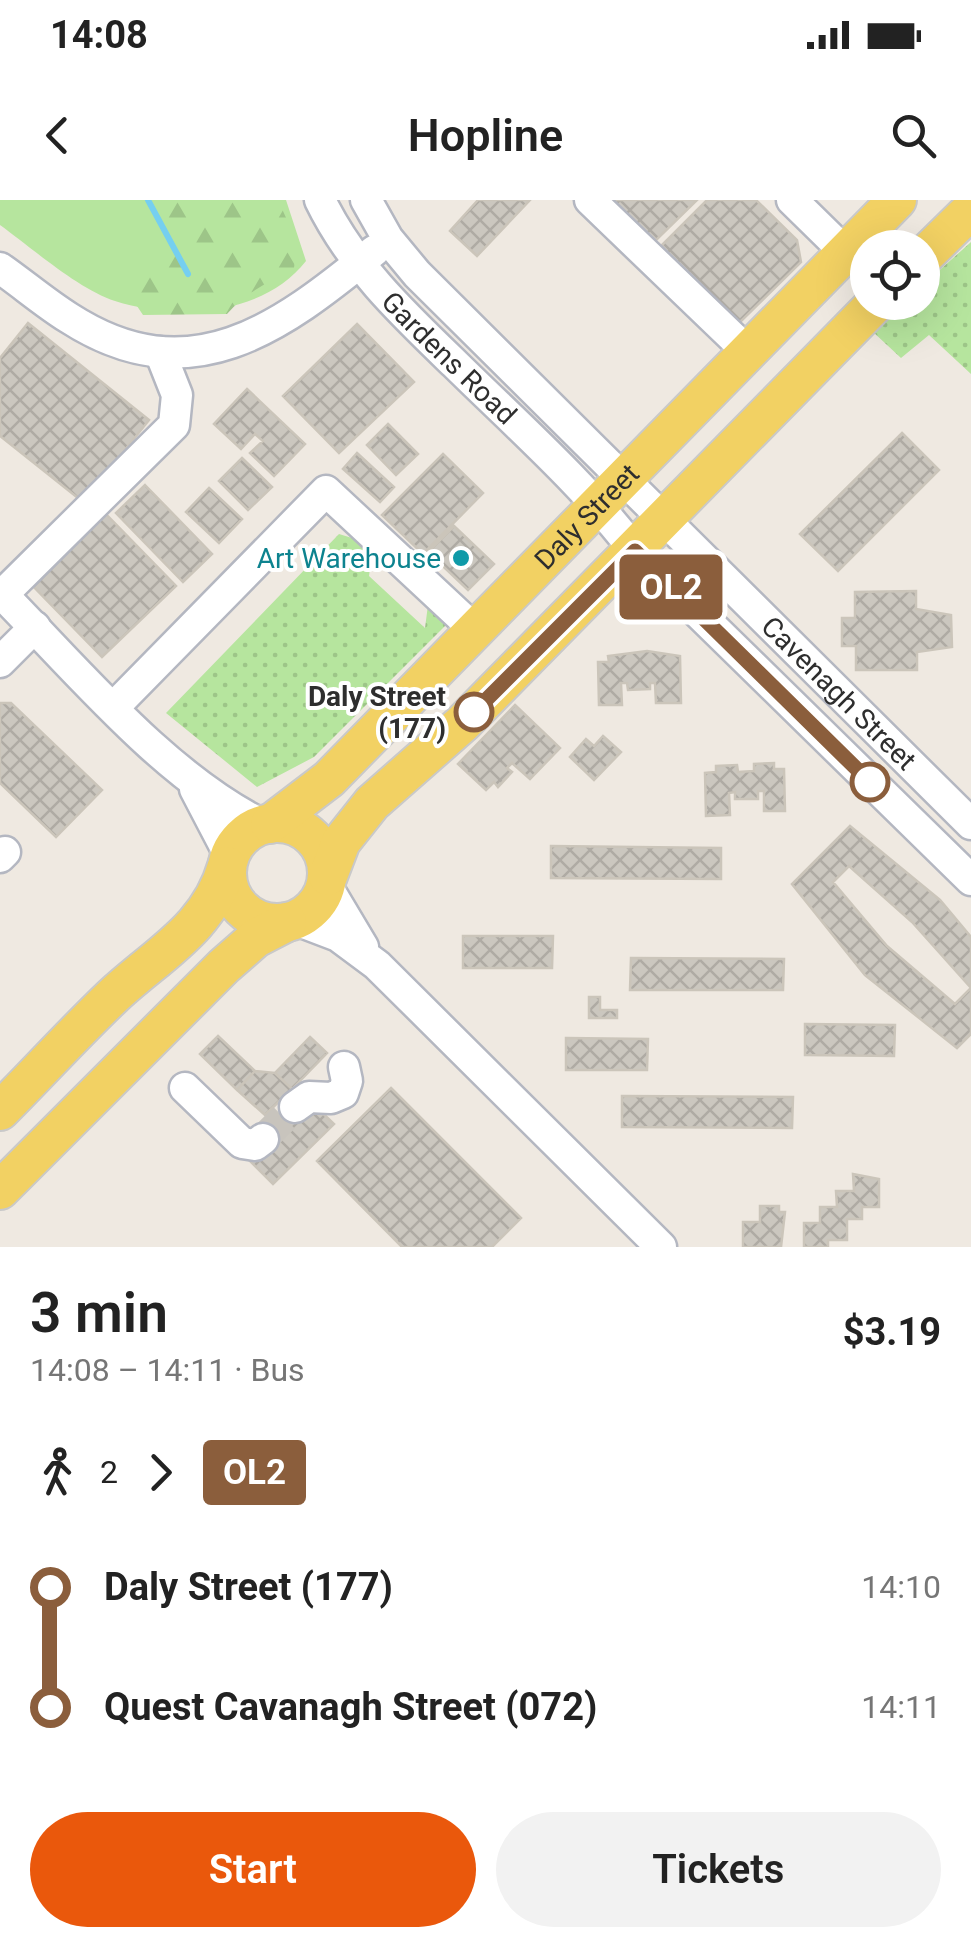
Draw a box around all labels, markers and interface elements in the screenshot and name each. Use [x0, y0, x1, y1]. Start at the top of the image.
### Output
text: 14:08 [50, 13, 148, 57]
icon: back [30, 108, 85, 163]
icon: search [886, 108, 941, 163]
text: Hopline [408, 109, 563, 162]
map controls [850, 230, 940, 320]
button: locate [850, 230, 940, 320]
street label: Gardens Road [375, 285, 523, 431]
street label: Daly Street [528, 457, 645, 576]
place label: Art Warehouse [257, 542, 441, 575]
marker: Art Warehouse [450, 547, 472, 569]
line badge: OL2 [614, 554, 728, 620]
text: OL2 [639, 567, 703, 608]
street label: Cavenagh Street [755, 609, 923, 777]
place label: Daly Street (177) [308, 680, 446, 745]
marker: Daly Street (177) [455, 693, 493, 731]
unlabelled marker [851, 763, 889, 801]
text: 3 min [30, 1281, 168, 1345]
text: $3.19 [843, 1310, 941, 1354]
text: 14:08 – 14:11 · Bus [30, 1351, 305, 1389]
icon: walk [30, 1445, 85, 1500]
icon: forward [133, 1445, 188, 1500]
text: OL2 [223, 1452, 286, 1493]
text: 2 [100, 1453, 118, 1491]
text: Daly Street (177) [104, 1565, 393, 1609]
text: 14:10 [861, 1568, 941, 1606]
text: Quest Cavanagh Street (072) [104, 1685, 597, 1729]
text: 14:11 [861, 1688, 941, 1726]
button: Start [30, 1812, 476, 1927]
button: Tickets [496, 1812, 941, 1927]

